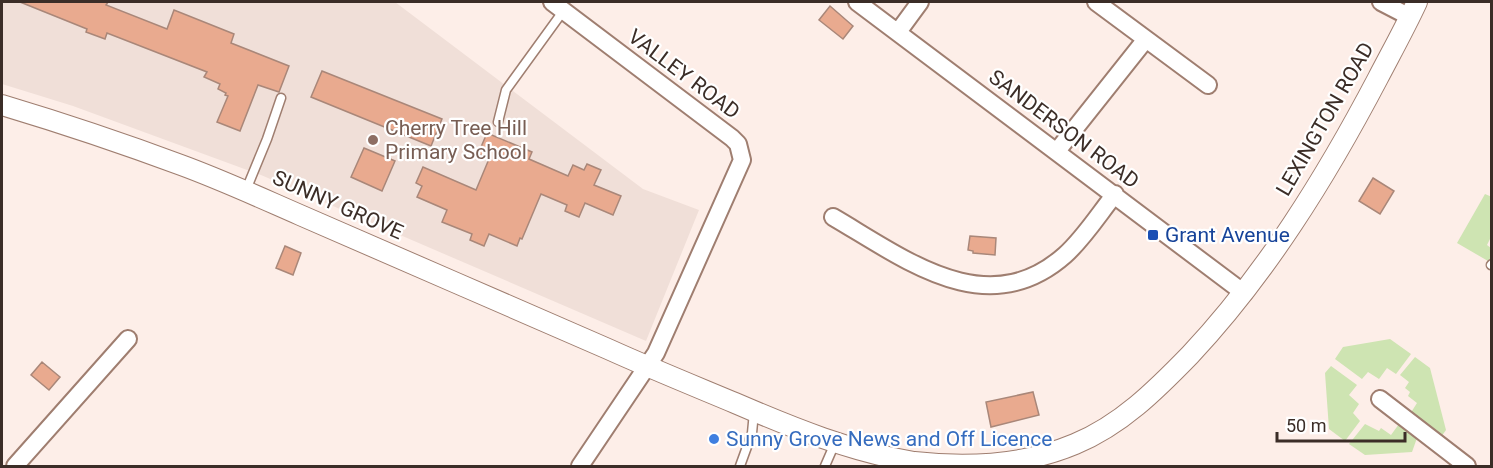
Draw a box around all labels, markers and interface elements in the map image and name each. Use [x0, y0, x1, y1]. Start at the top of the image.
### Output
street label: VALLEY ROAD [624, 24, 744, 124]
street label: LEXINGTON ROAD [1271, 38, 1379, 200]
street label: SANDERSON ROAD [984, 65, 1144, 193]
place label: Cherry Tree Hill Primary School [385, 116, 527, 164]
marker: Cherry Tree Hill Primary School [366, 133, 380, 147]
street label: SUNNY GROVE [269, 165, 407, 245]
place label: Grant Avenue [1165, 223, 1290, 247]
marker: Grant Avenue [1146, 228, 1160, 242]
scale bar [1277, 405, 1404, 443]
text: 50 m [1286, 415, 1326, 436]
place label: Sunny Grove News and Off Licence [726, 427, 1052, 451]
marker: Sunny Grove News and Off Licence [707, 432, 721, 446]

